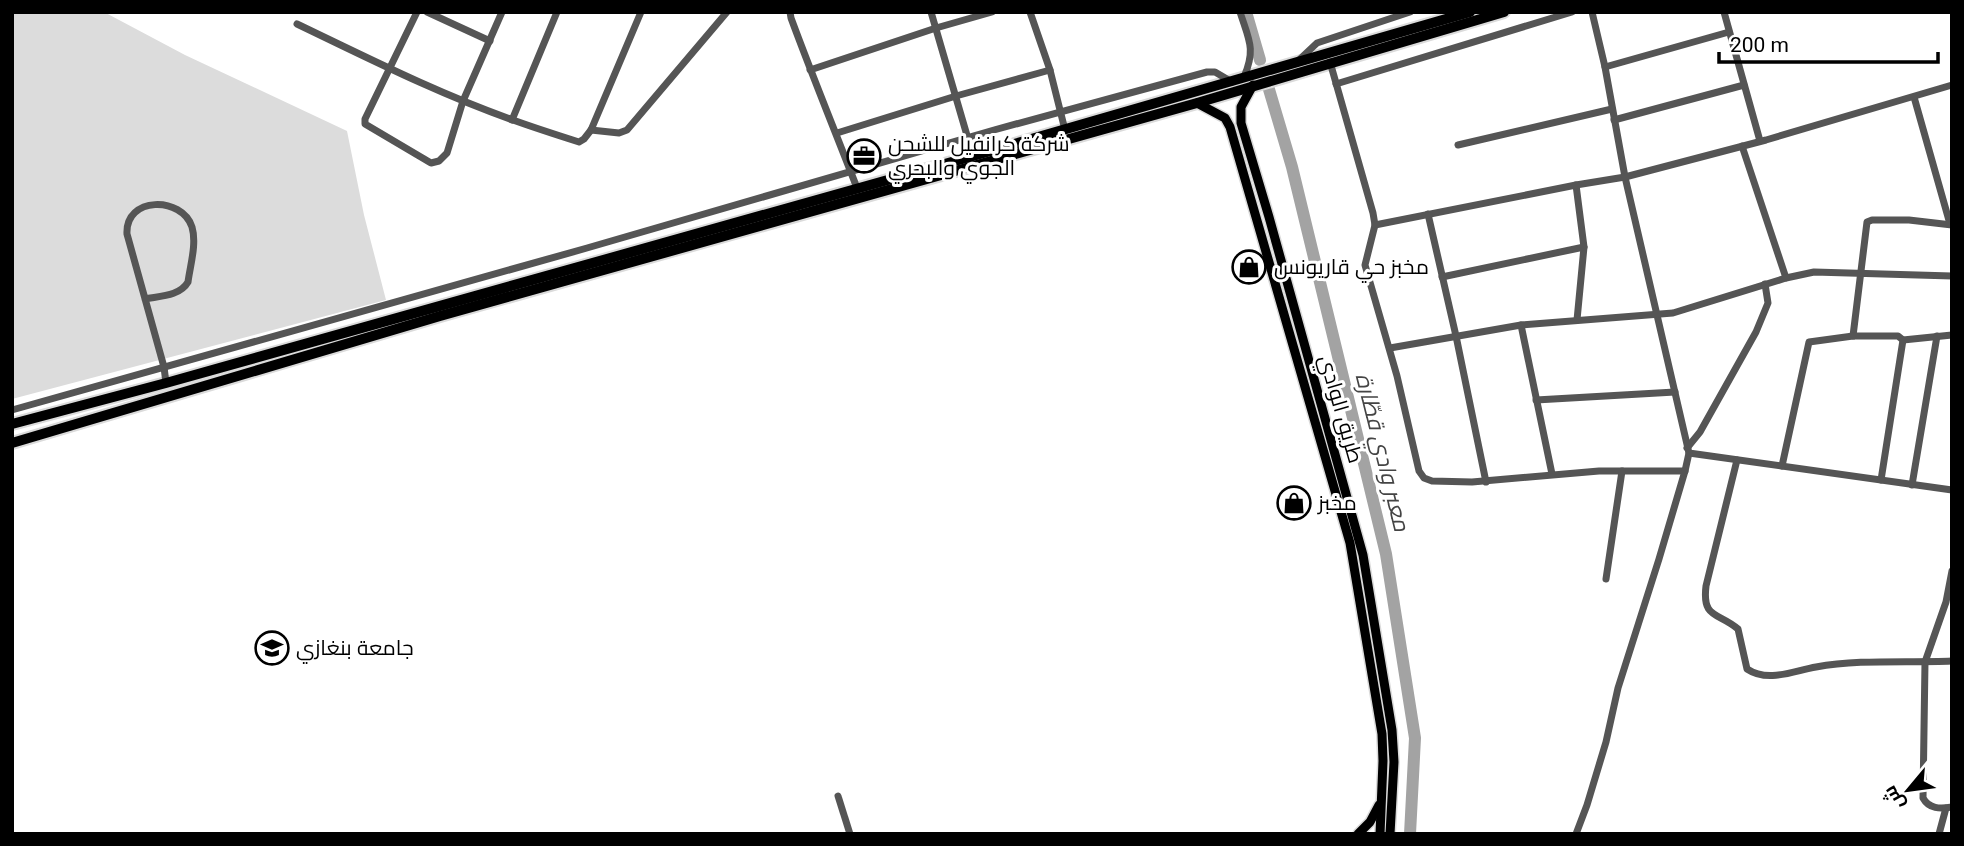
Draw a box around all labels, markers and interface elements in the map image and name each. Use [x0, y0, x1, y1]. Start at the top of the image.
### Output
scale bar [1719, 21, 1938, 65]
text: 200 m [1730, 33, 1789, 57]
place label: شركة كرانفيل للشحن الجوي والبحري [888, 132, 1070, 184]
office icon: شركة كرانفيل للشحن الجوي والبحري [845, 137, 883, 175]
shop icon: مخبز حي قاريونس [1230, 248, 1268, 286]
place label: مخبز حي قاريونس [1274, 255, 1429, 283]
street label: طريق الوادي [1310, 352, 1368, 467]
water label: معبر وادي قطّارة [1346, 370, 1415, 535]
shop icon: مخبز [1275, 484, 1313, 522]
place label: مخبز [1317, 491, 1357, 515]
school or university icon: جامعة بنغازي [253, 629, 291, 667]
place label: جامعة بنغازي [296, 636, 414, 664]
north arrow [1873, 755, 1943, 825]
text: ش [1878, 782, 1910, 814]

